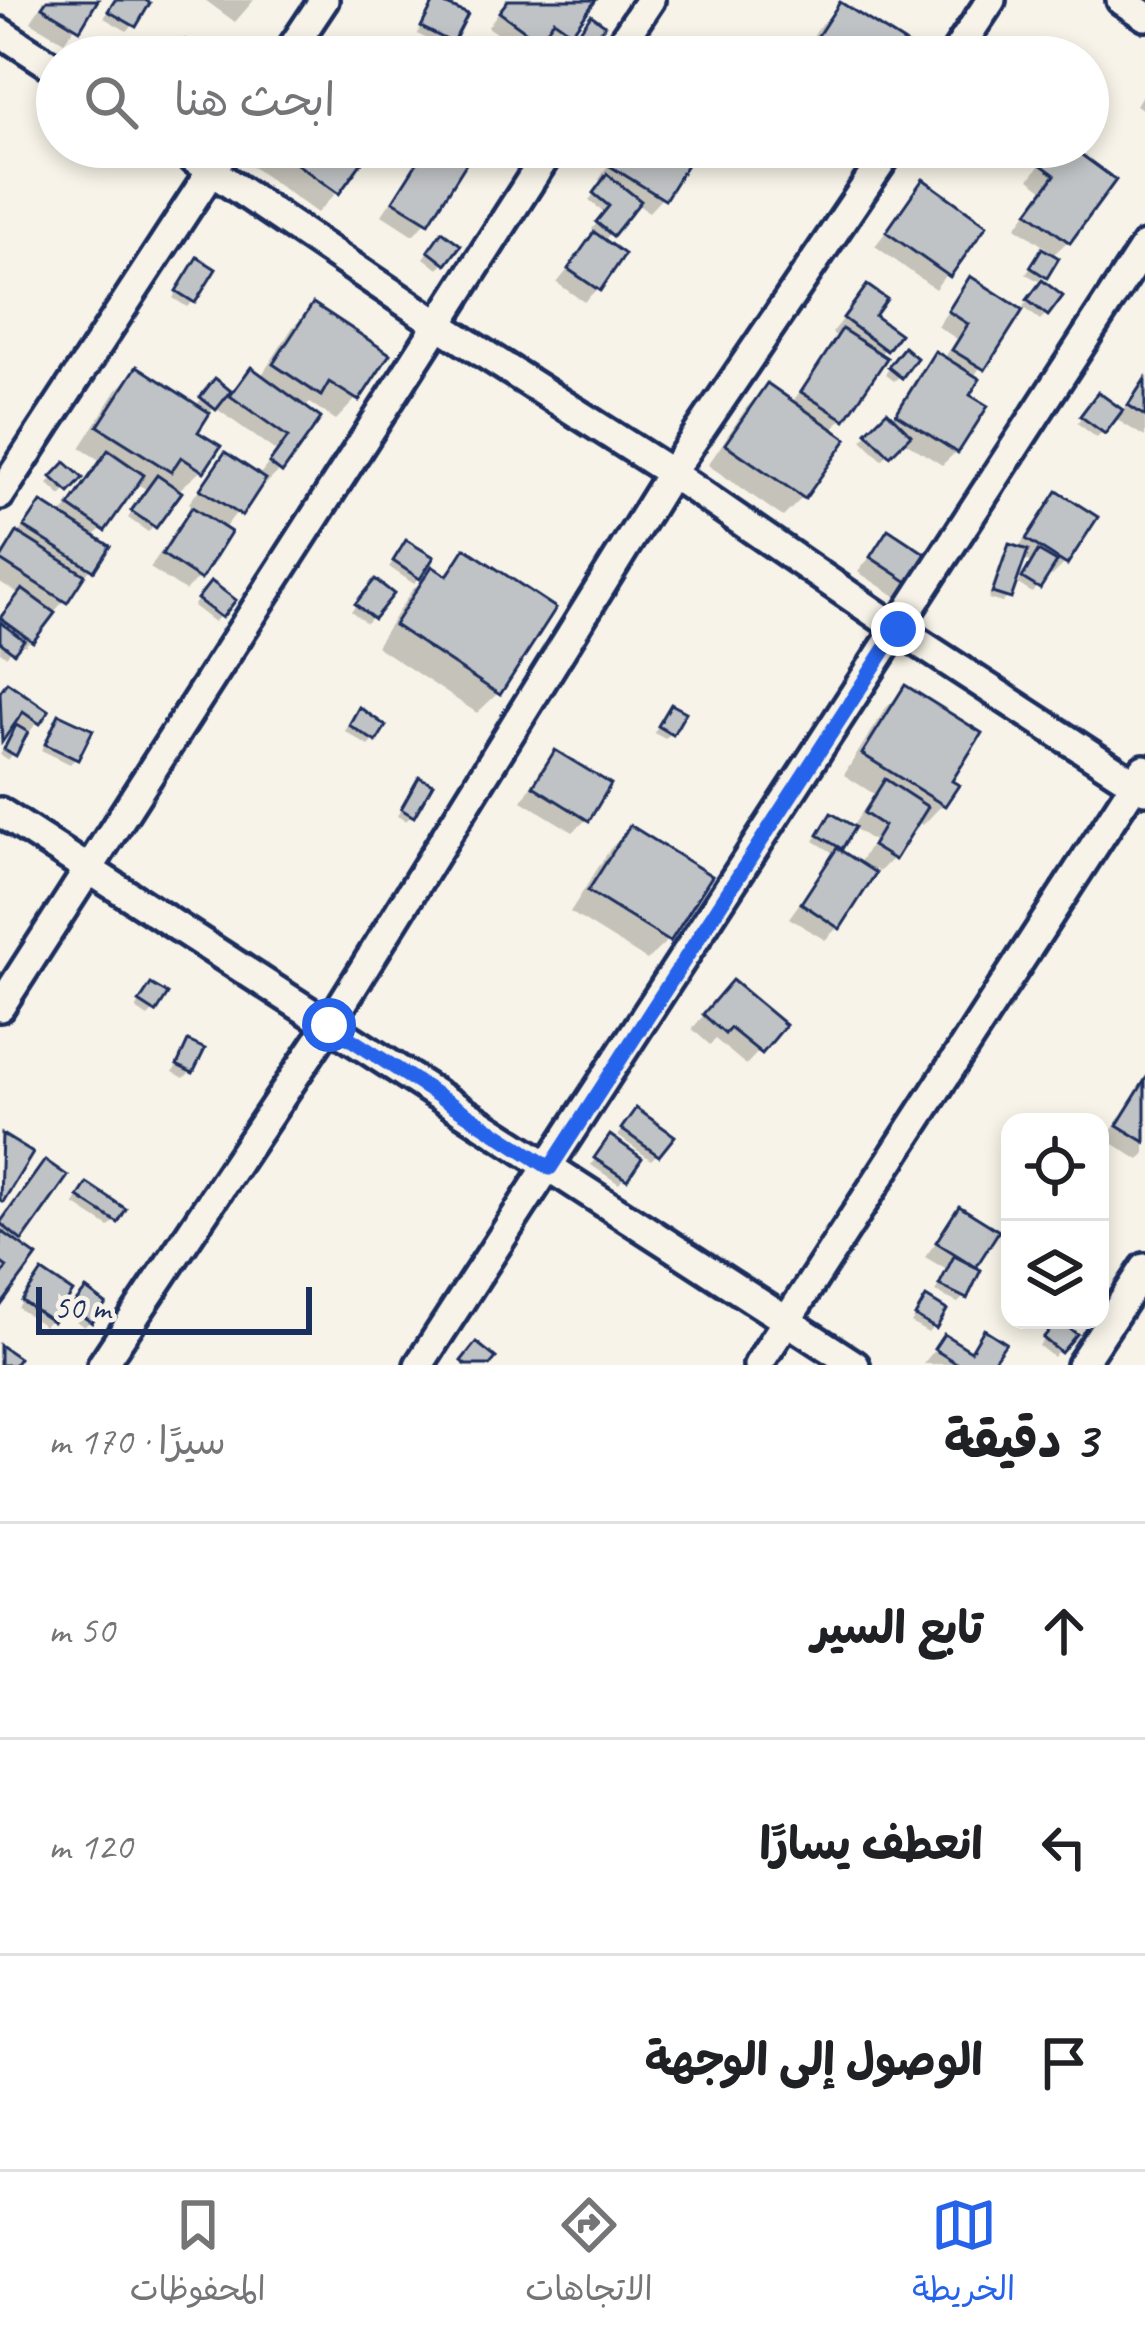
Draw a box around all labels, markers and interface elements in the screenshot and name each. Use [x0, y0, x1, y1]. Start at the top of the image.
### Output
search box [36, 36, 1109, 168]
icon: search [78, 69, 144, 135]
text: ابحث هنا [174, 72, 335, 129]
route end [871, 602, 925, 656]
route start [302, 998, 356, 1052]
map controls [1001, 1113, 1109, 1329]
button: locate [1001, 1113, 1109, 1221]
button: layers [1001, 1221, 1109, 1329]
scale bar [36, 1281, 312, 1334]
text: 50 m [54, 1287, 110, 1329]
text: 3 دقيقة [944, 1408, 1097, 1472]
text: سيرًا · 170 m [48, 1417, 226, 1466]
icon: ahead [1031, 1598, 1097, 1664]
text: تابع السير [812, 1600, 983, 1657]
text: 50 m [48, 1606, 114, 1655]
icon: left [1031, 1814, 1097, 1880]
text: انعطف يسارًا [759, 1816, 983, 1873]
text: 120 m [48, 1822, 132, 1871]
icon: arrive [1031, 2030, 1097, 2096]
text: الوصول إلى الوجهة [645, 2032, 983, 2089]
tab: المحفوظات [130, 2192, 266, 2318]
tab: الاتجاهات [525, 2192, 653, 2318]
tab: الخريطة [912, 2192, 1015, 2318]

